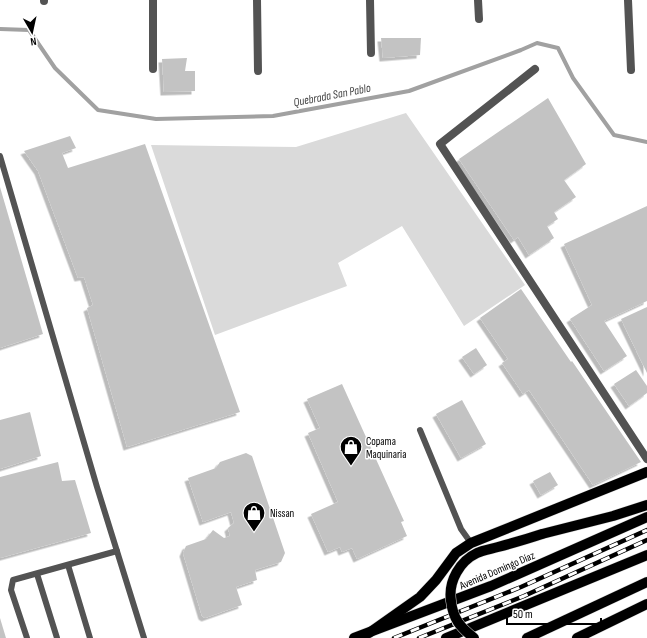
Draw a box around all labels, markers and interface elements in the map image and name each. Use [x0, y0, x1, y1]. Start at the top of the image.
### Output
north arrow [12, 12, 52, 52]
text: N [29, 35, 37, 48]
water label: Quebrada San Pablo [292, 81, 372, 110]
shop icon: Copama Maquinaria [338, 434, 364, 467]
place label: Copama Maquinaria [366, 435, 406, 461]
shop icon: Nissan [241, 500, 267, 533]
place label: Nissan [270, 507, 295, 520]
street label: Avenida Domingo Díaz [457, 549, 537, 593]
scale bar [507, 600, 601, 626]
text: 50 m [513, 607, 533, 622]

